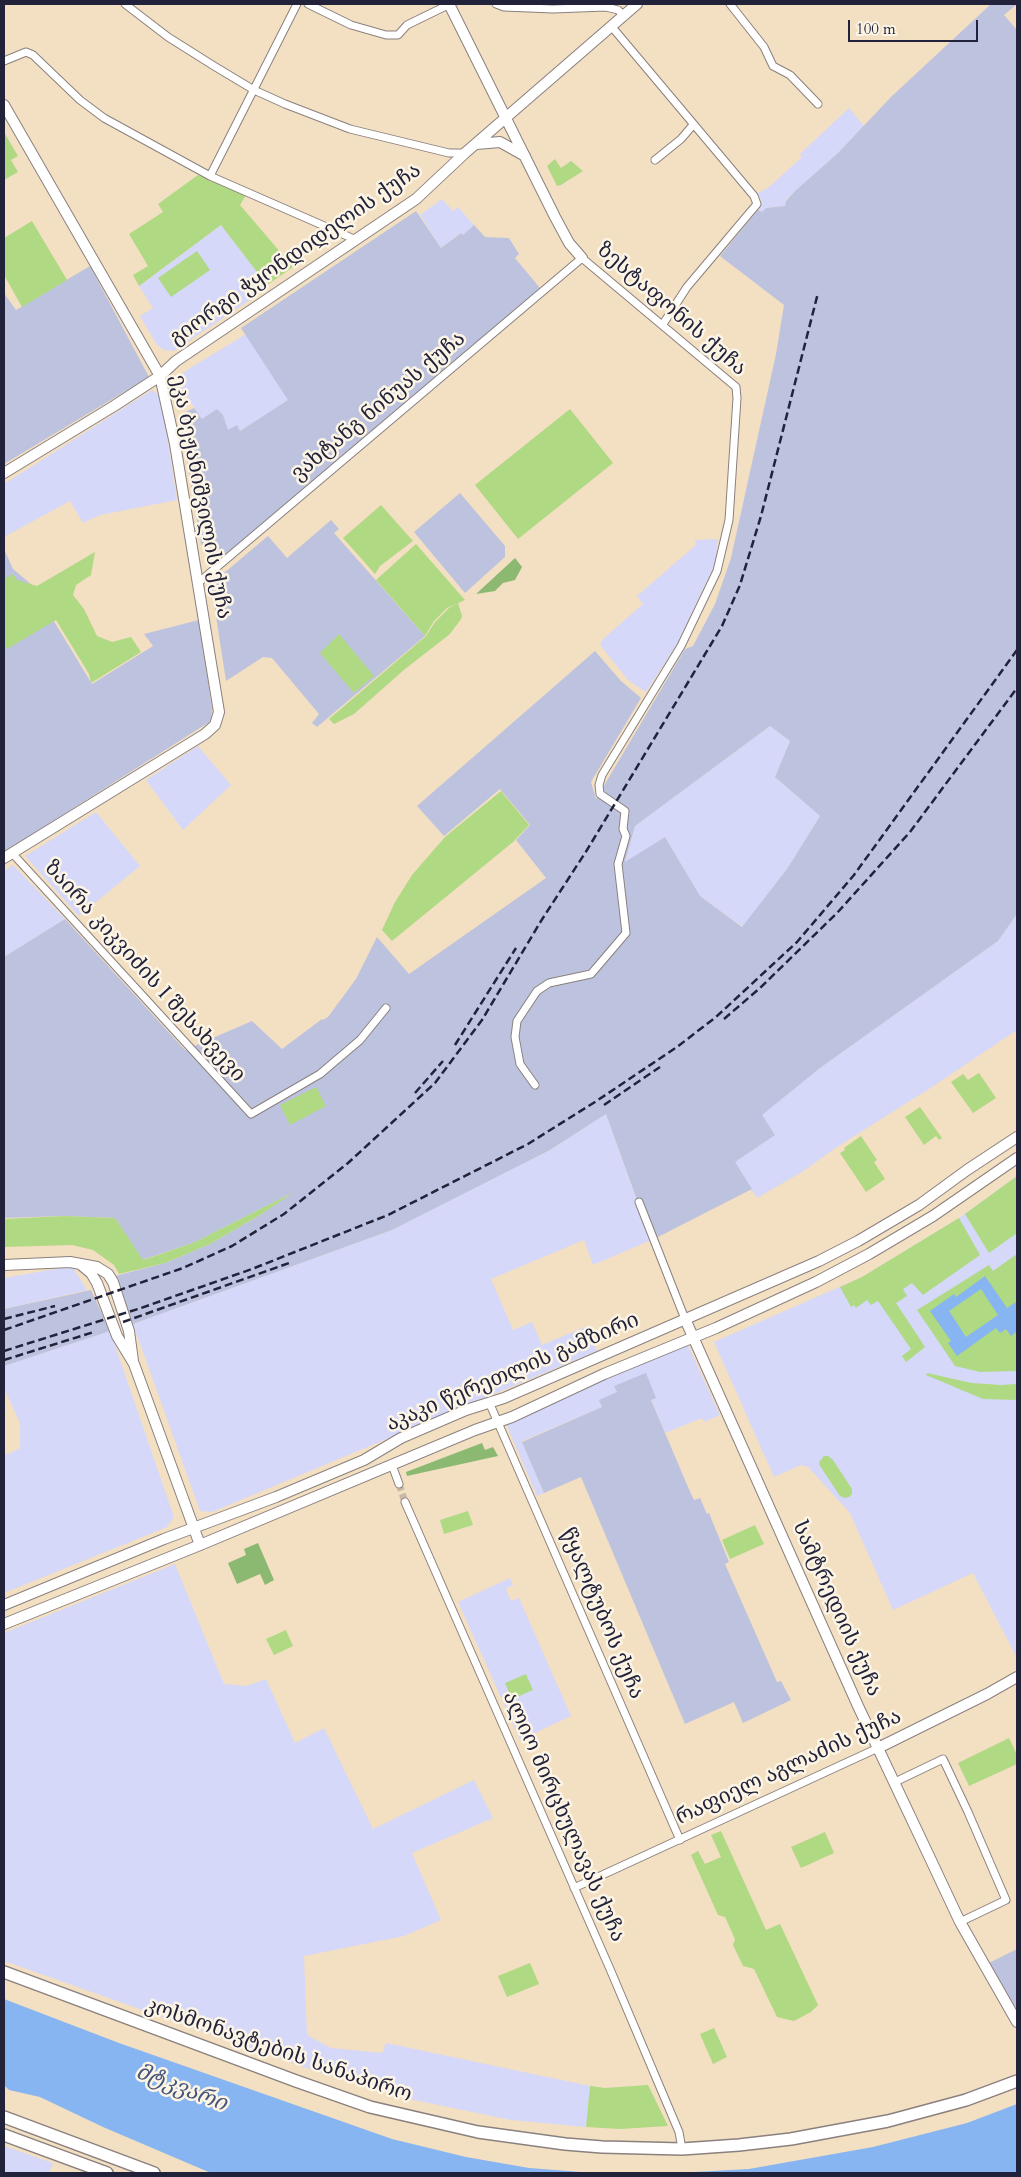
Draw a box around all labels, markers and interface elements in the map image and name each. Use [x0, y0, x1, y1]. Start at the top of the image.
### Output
scale bar [851, 10, 981, 42]
text: 100 m [856, 19, 896, 39]
street label: გიორგი ჭყონდიდელის ქუჩა [165, 158, 427, 352]
street label: ზესტაფონის ქუჩა [591, 238, 751, 382]
street label: ვახტანგ ნინუას ქუჩა [287, 327, 471, 487]
street label: ეკა ბეჟანიშვილის ქუჩა [164, 373, 236, 621]
street label: ზაირა კიკვიძის I შესახვევი [38, 856, 250, 1088]
street label: აკაკი წერეთლის გამზირი [383, 1308, 643, 1438]
street label: სამტრედიის ქუჩა [786, 1517, 886, 1701]
street label: წყალტუბოს ქუჩა [554, 1525, 648, 1703]
street label: ალიო მირცხულავას ქუჩა [496, 1688, 630, 1946]
street label: რაფიელ აგლაძის ქუჩა [672, 1705, 906, 1831]
street label: კოსმონავტების სანაპირო [141, 1993, 415, 2109]
water label: მტკვარი [132, 2060, 230, 2118]

